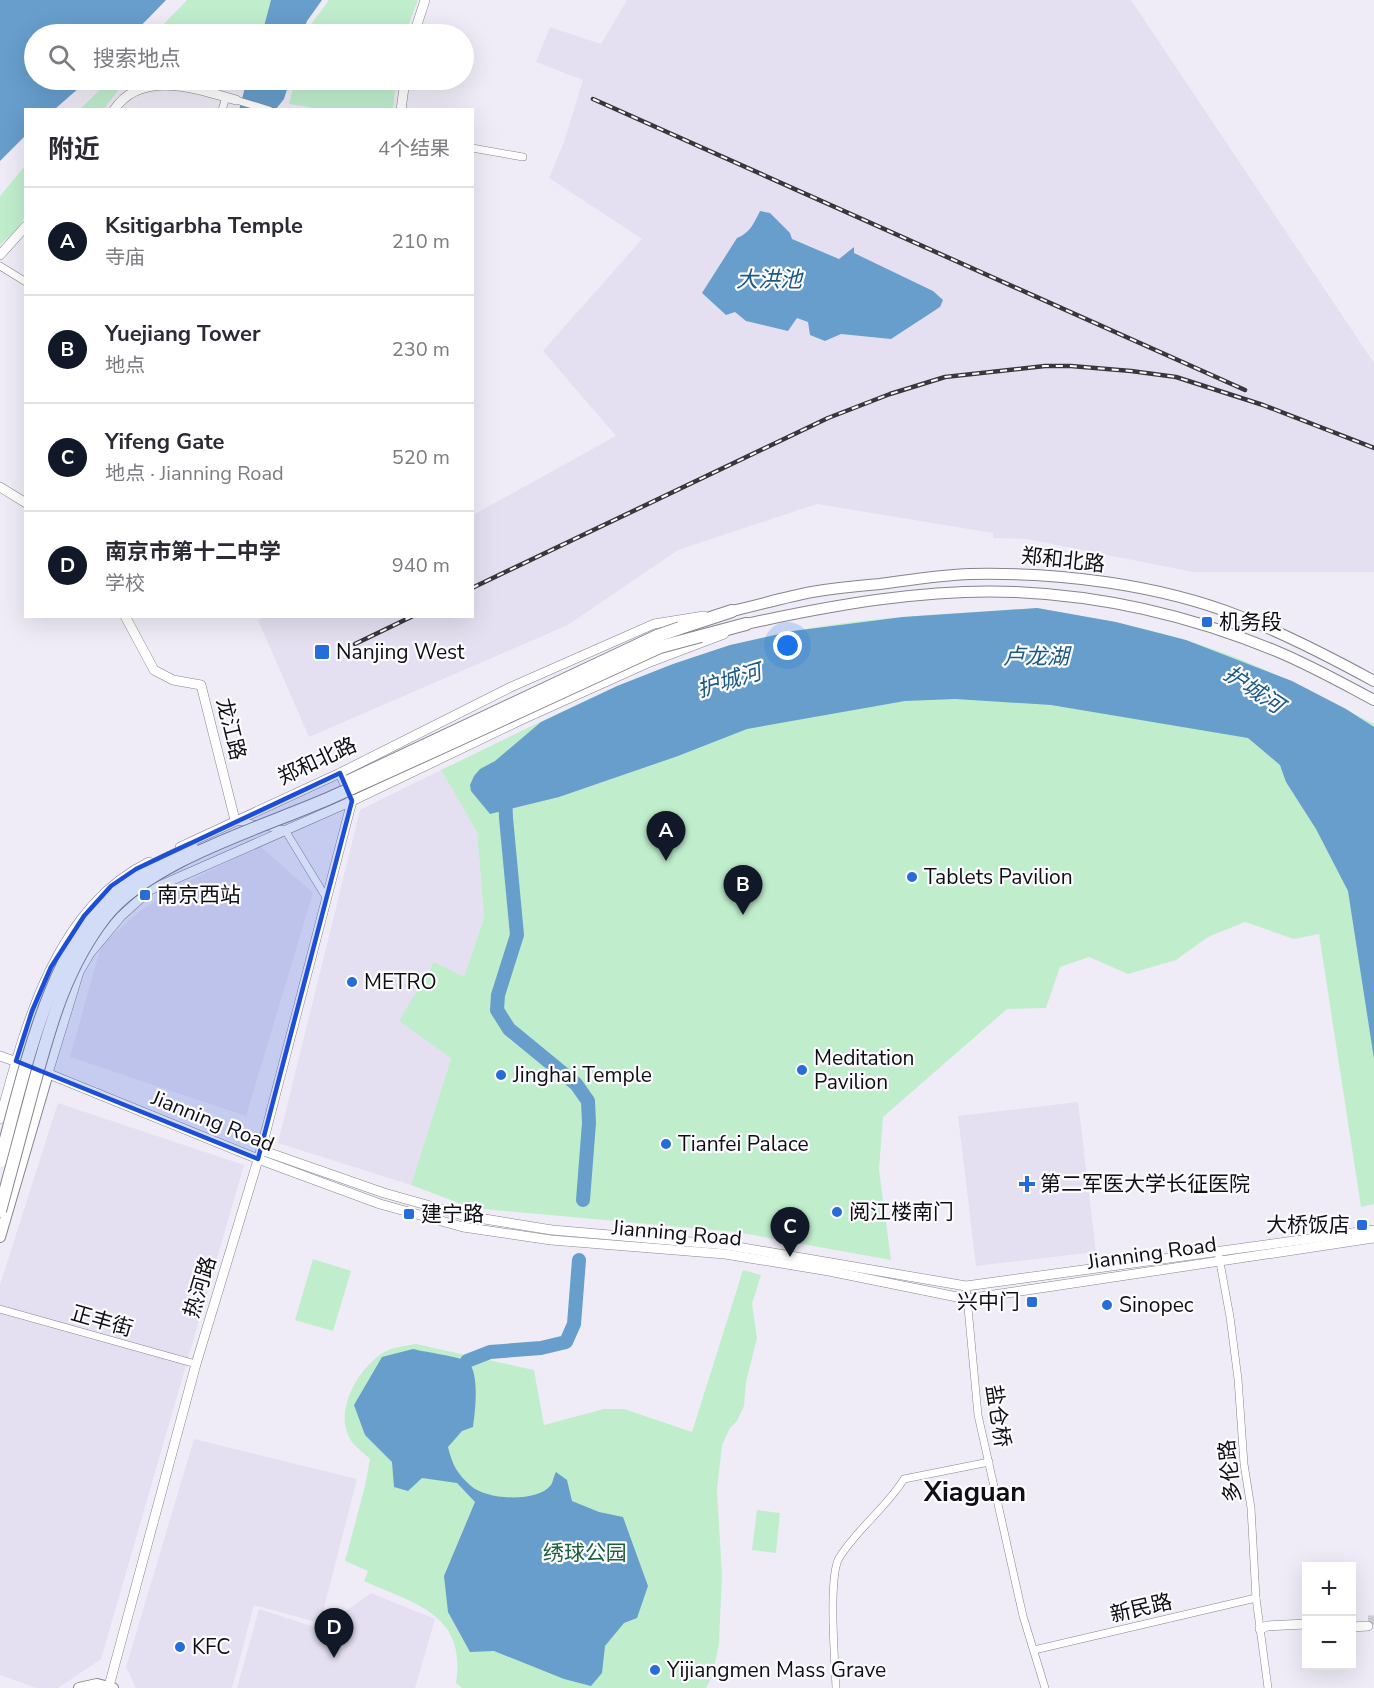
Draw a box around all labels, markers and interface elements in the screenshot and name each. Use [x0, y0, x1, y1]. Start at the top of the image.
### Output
search box [24, 24, 474, 90]
icon: search [45, 41, 78, 74]
text: 搜索地点 [93, 44, 181, 74]
text: 附近 [48, 132, 100, 167]
text: 4个结果 [378, 135, 450, 162]
text: Ksitigarbha Temple [105, 211, 303, 241]
text: A [60, 228, 75, 255]
text: 210 m [392, 228, 450, 255]
text: 寺庙 [105, 244, 145, 271]
water label: 大洪池 [736, 265, 804, 295]
text: Yuejiang Tower [105, 319, 261, 349]
text: B [61, 336, 74, 363]
text: 230 m [392, 336, 450, 363]
text: 地点 [105, 352, 145, 379]
text: Yifeng Gate [105, 427, 224, 457]
text: C [61, 444, 74, 471]
text: 520 m [392, 444, 450, 471]
text: 地点 · Jianning Road [105, 460, 284, 487]
text: 南京市第十二中学 [105, 537, 281, 567]
street label: 郑和北路 [1020, 542, 1106, 578]
text: D [60, 552, 75, 579]
text: 940 m [392, 552, 450, 579]
text: 学校 [105, 570, 145, 597]
place label: 机务段 [1219, 608, 1282, 636]
marker: 机务段 [1200, 615, 1214, 629]
your location [773, 631, 802, 660]
place label: Nanjing West [336, 638, 465, 666]
water label: 卢龙湖 [1003, 642, 1072, 672]
marker: Nanjing West [313, 643, 331, 661]
water label: 护城河 [693, 656, 769, 705]
water label: 护城河 [1218, 659, 1292, 723]
street label: 龙江路 [210, 695, 252, 763]
street label: 郑和北路 [273, 731, 361, 791]
pin: A [646, 812, 686, 861]
place label: Tablets Pavilion [924, 863, 1073, 891]
pin: B [724, 866, 762, 915]
marker: Tablets Pavilion [905, 870, 919, 884]
place label: 南京西站 [157, 881, 241, 909]
marker: 南京西站 [138, 888, 152, 902]
place label: METRO [364, 968, 437, 996]
marker: METRO [345, 975, 359, 989]
place label: Meditation Pavilion [814, 1044, 915, 1096]
place label: Jinghai Temple [512, 1061, 652, 1089]
marker: Meditation Pavilion [795, 1063, 809, 1077]
marker: Jinghai Temple [494, 1068, 508, 1082]
street label: Jianning Road [147, 1083, 279, 1158]
place label: Tianfei Palace [678, 1130, 809, 1158]
marker: Tianfei Palace [659, 1137, 673, 1151]
place label: 第二军医大学长征医院 [1040, 1170, 1250, 1198]
marker: 第二军医大学长征医院 [1018, 1175, 1036, 1193]
place label: 阅江楼南门 [849, 1198, 954, 1226]
place label: 建宁路 [421, 1200, 484, 1228]
marker: 阅江楼南门 [830, 1205, 844, 1219]
marker: 建宁路 [402, 1207, 416, 1221]
pin: C [770, 1208, 810, 1257]
place label: 大桥饭店 [1266, 1211, 1350, 1239]
street label: Jianning Road [610, 1213, 743, 1253]
marker: 大桥饭店 [1355, 1218, 1369, 1232]
street label: Jianning Road [1085, 1230, 1218, 1276]
street label: 热河路 [177, 1253, 223, 1321]
place label: 兴中门 [957, 1288, 1020, 1316]
place label: Sinopec [1119, 1291, 1194, 1319]
marker: 兴中门 [1025, 1295, 1039, 1309]
marker: Sinopec [1100, 1298, 1114, 1312]
street label: 正丰街 [68, 1299, 136, 1343]
street label: 盐仓桥 [979, 1383, 1017, 1449]
street label: 多伦路 [1213, 1438, 1247, 1504]
district label: Xiaguan [923, 1474, 1026, 1511]
park label: 绣球公园 [543, 1539, 627, 1567]
map controls [1302, 1562, 1356, 1670]
button: + [1302, 1562, 1356, 1616]
street label: 新民路 [1107, 1587, 1175, 1629]
pin: D [314, 1608, 354, 1658]
button: − [1302, 1616, 1356, 1670]
place label: KFC [192, 1633, 230, 1661]
marker: KFC [173, 1640, 187, 1654]
place label: Yijiangmen Mass Grave [666, 1656, 886, 1684]
marker: Yijiangmen Mass Grave [648, 1663, 662, 1677]

